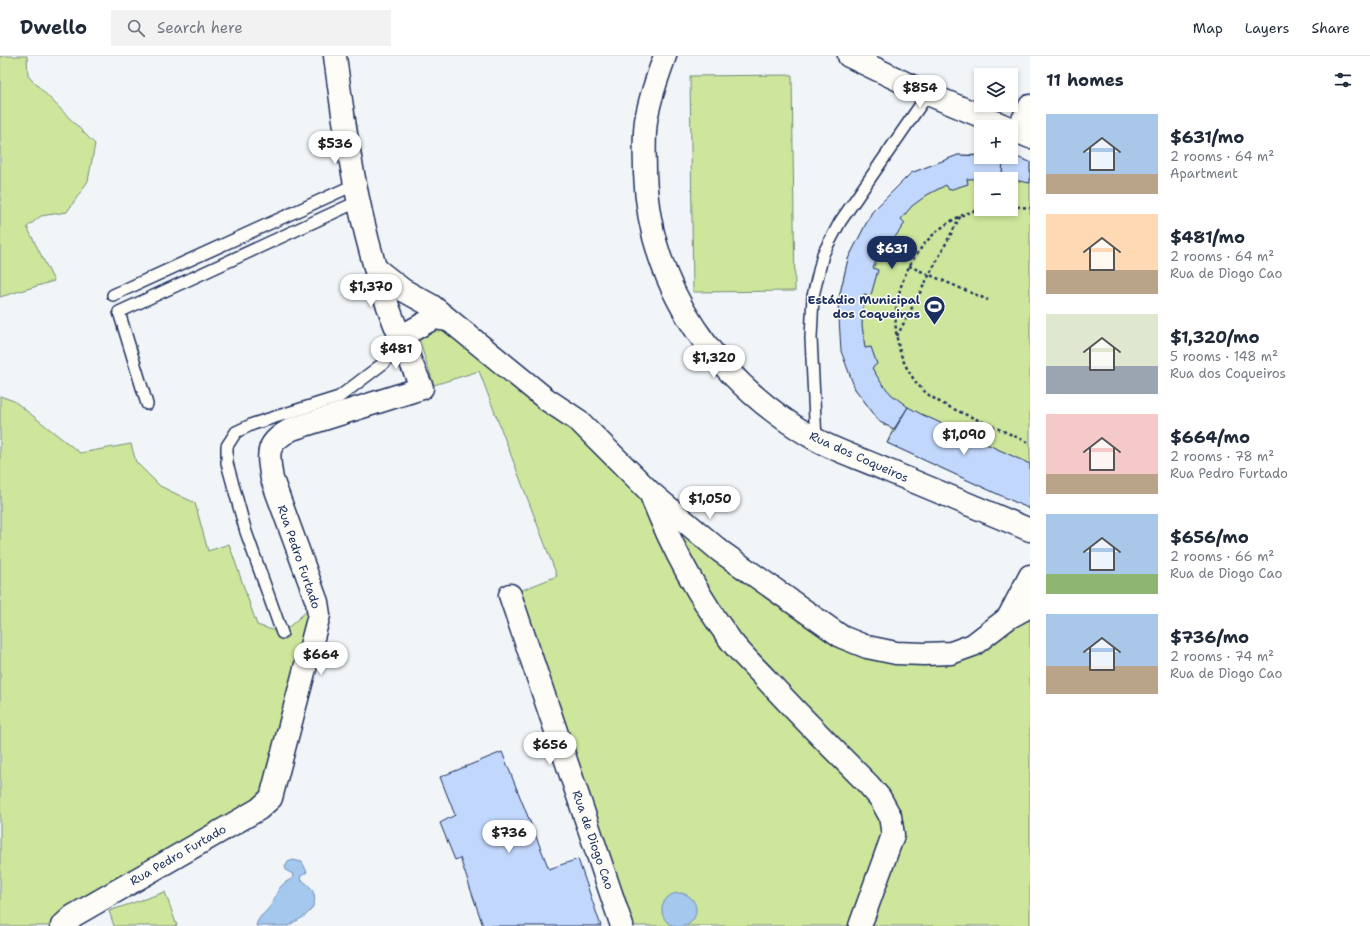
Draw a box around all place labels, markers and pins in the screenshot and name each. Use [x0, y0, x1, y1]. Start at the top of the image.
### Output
pin: $854 [896, 75, 944, 109]
pin: $536 [311, 131, 359, 165]
pin: $631 [868, 236, 916, 270]
pin: $1,370 [338, 274, 404, 308]
place label: Estádio Municipal dos Coqueiros [808, 292, 920, 322]
sports icon: Estádio Municipal dos Coqueiros [922, 294, 948, 327]
pin: $481 [372, 336, 420, 370]
pin: $1,320 [681, 345, 747, 379]
pin: $1,090 [931, 422, 997, 456]
pin: $1,050 [677, 486, 743, 520]
pin: $664 [297, 642, 345, 676]
pin: $656 [526, 732, 574, 766]
pin: $736 [485, 820, 533, 854]

